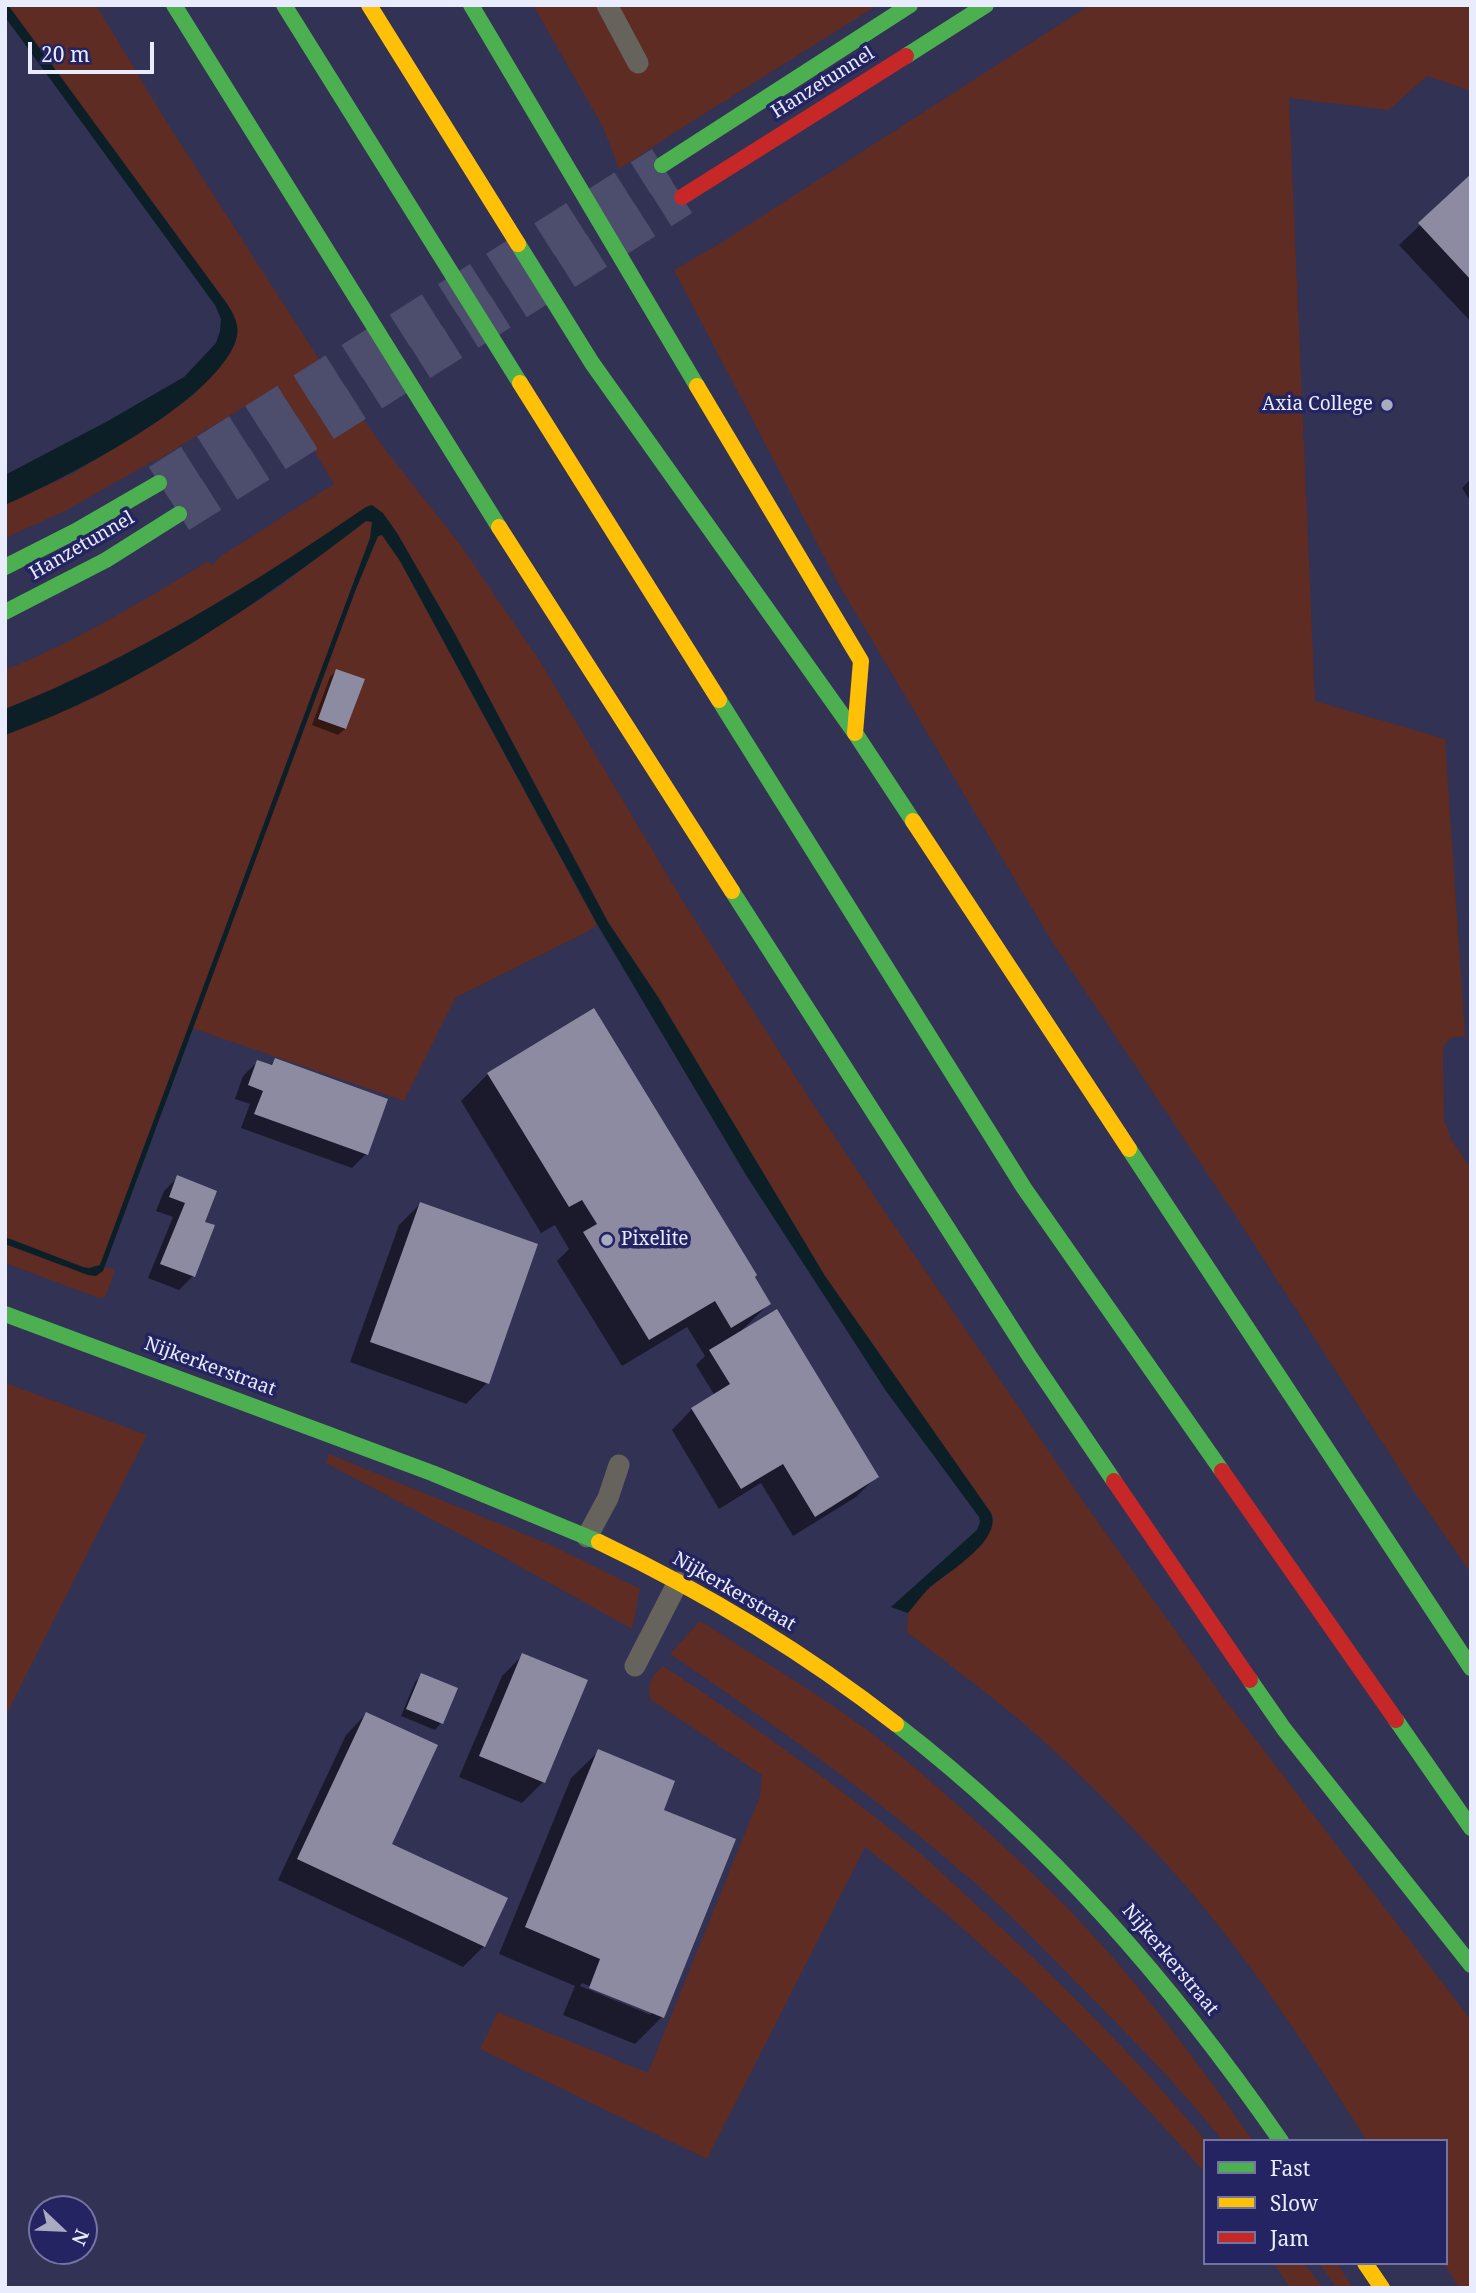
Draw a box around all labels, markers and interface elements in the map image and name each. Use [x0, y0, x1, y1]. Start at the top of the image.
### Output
scale bar [32, 28, 158, 72]
text: 20 m [41, 40, 90, 68]
street label: Hanzetunnel [767, 42, 879, 124]
place label: Axia College [1262, 394, 1373, 416]
marker: Axia College [1379, 397, 1395, 413]
street label: Hanzetunnel [26, 507, 138, 585]
place label: Pixelite [621, 1229, 689, 1251]
marker: Pixelite [599, 1232, 615, 1248]
street label: Nijkerkerstraat [141, 1333, 279, 1401]
street label: Nijkerkerstraat [669, 1548, 799, 1636]
street label: Nijkerkerstraat [1117, 1900, 1223, 2020]
legend [1203, 2139, 1448, 2265]
text: Fast [1270, 2154, 1310, 2182]
text: Slow [1270, 2189, 1318, 2217]
north arrow [28, 2195, 98, 2265]
text: Jam [1270, 2224, 1309, 2252]
text: N [66, 2225, 95, 2249]

